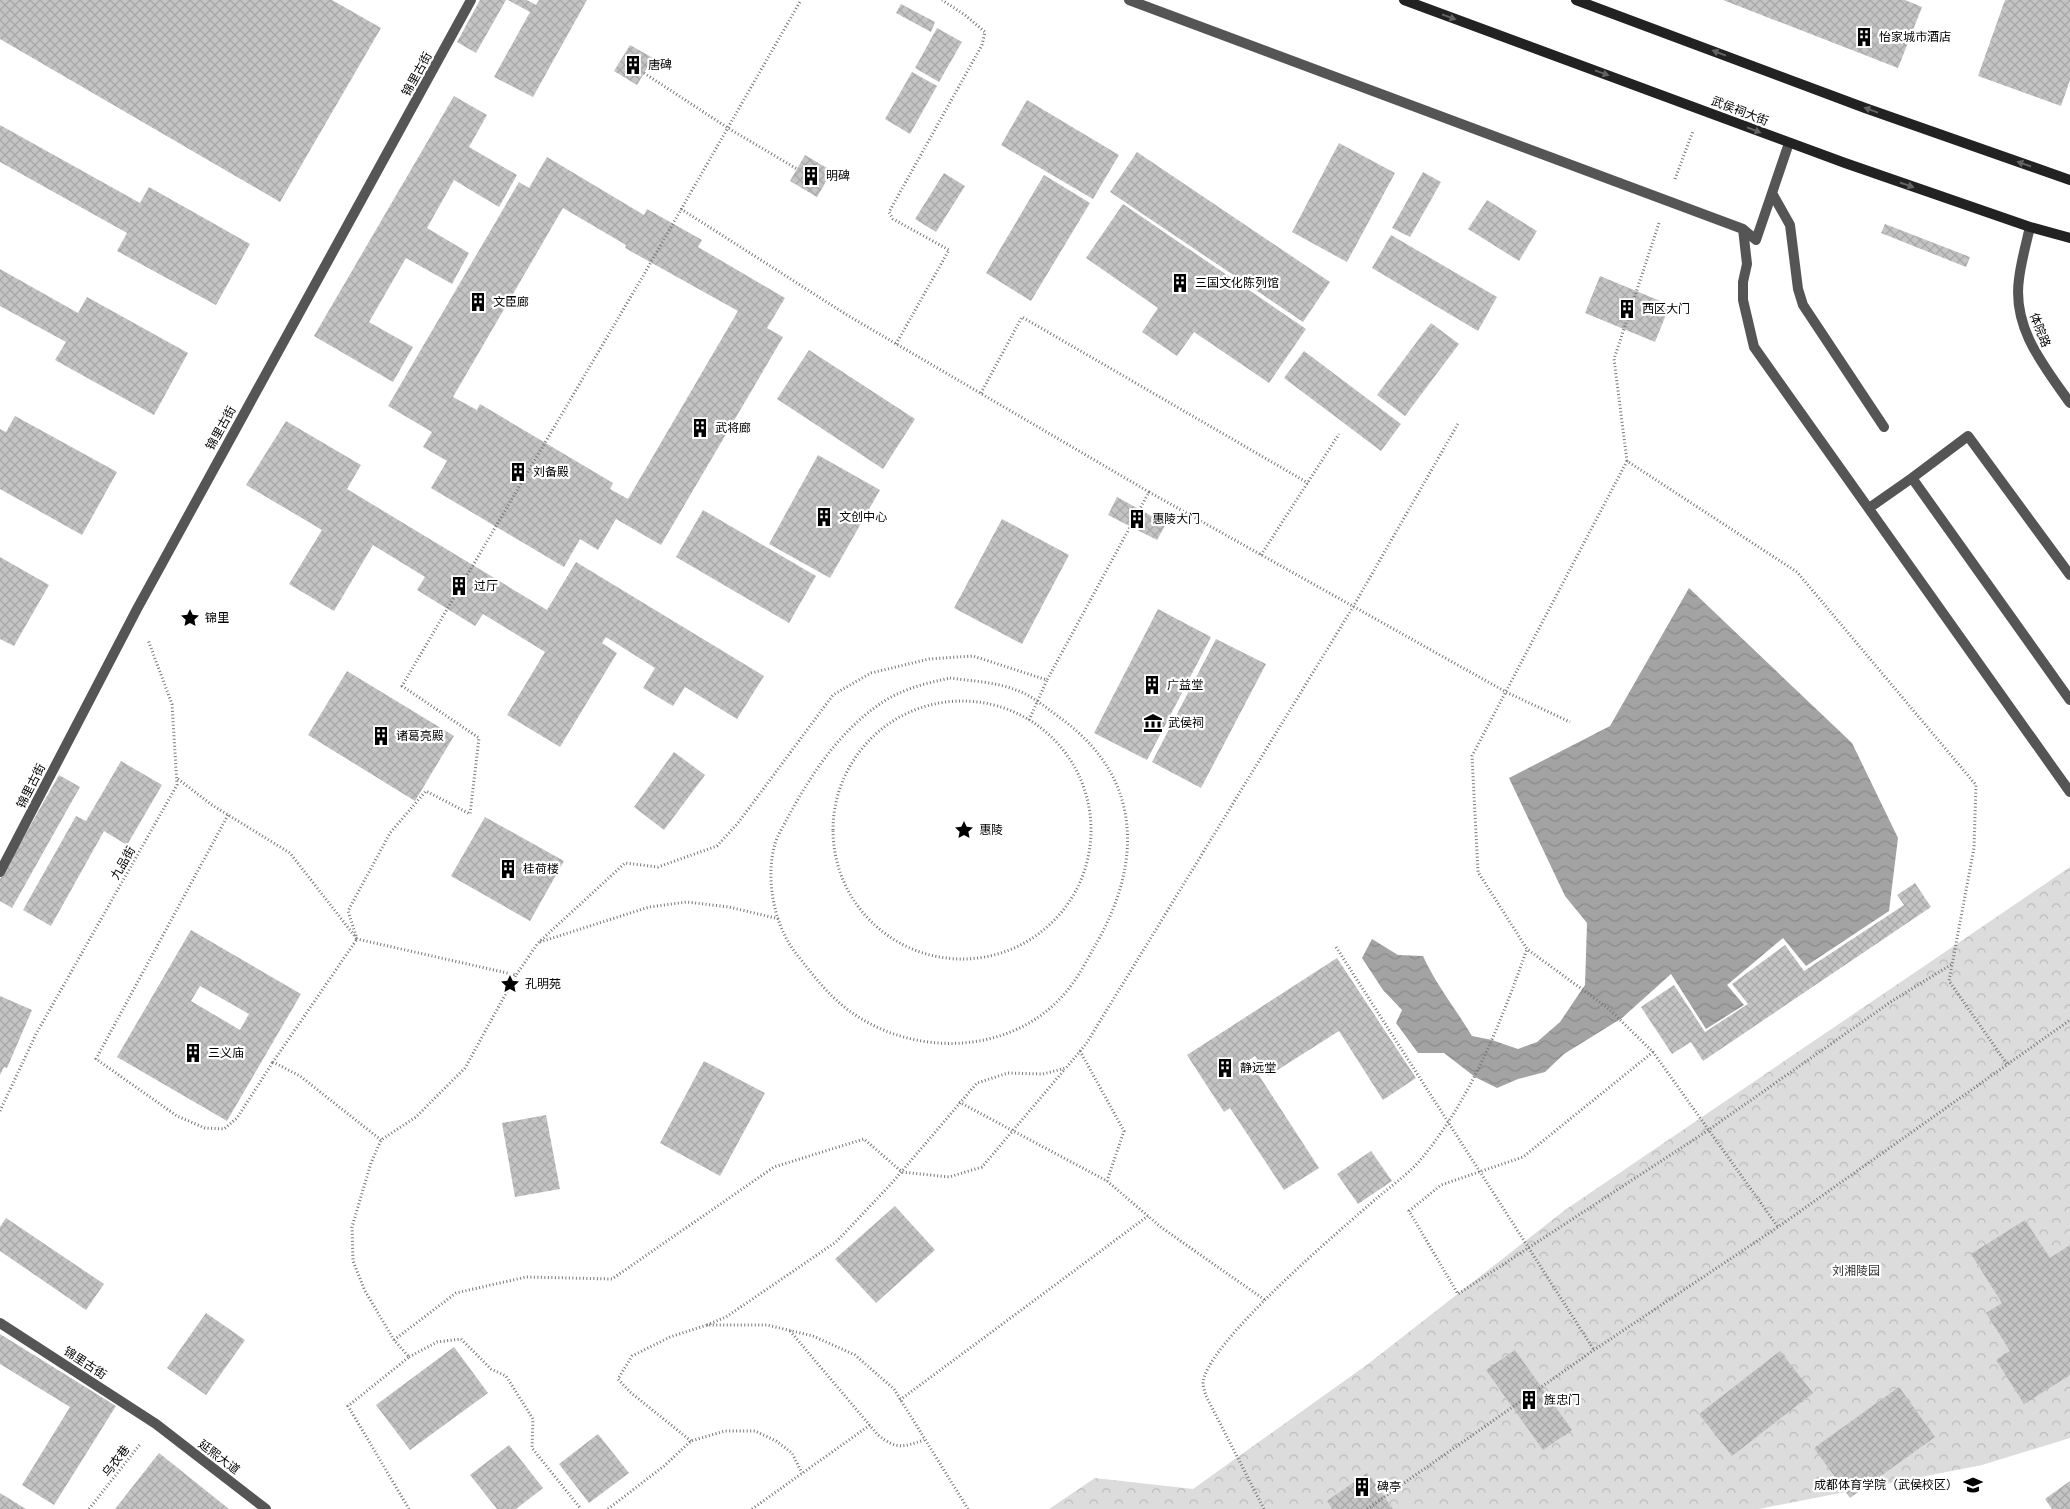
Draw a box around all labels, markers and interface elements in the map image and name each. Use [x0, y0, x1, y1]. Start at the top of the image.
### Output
one-way arrow [1442, 14, 1457, 21]
building icon: 怡家城市酒店 [1853, 26, 1875, 48]
place label: 怡家城市酒店 [1879, 30, 1951, 46]
one-way arrow [1711, 49, 1726, 56]
street label: 锦里古街 [399, 50, 437, 99]
building icon: 唐碑 [622, 54, 644, 76]
place label: 唐碑 [648, 58, 672, 74]
one-way arrow [1595, 69, 1610, 77]
street label: 武侯祠大街 [1709, 94, 1771, 130]
one-way arrow [1863, 106, 1878, 113]
one-way arrow [1747, 126, 1762, 134]
one-way arrow [2016, 160, 2031, 168]
building icon: 明碑 [800, 165, 822, 187]
place label: 明碑 [826, 169, 850, 185]
one-way arrow [1900, 181, 1915, 189]
building icon: 三国文化陈列馆 [1169, 272, 1191, 294]
place label: 三国文化陈列馆 [1195, 276, 1279, 292]
building icon: 文臣廊 [467, 291, 489, 313]
place label: 文臣廊 [493, 295, 529, 311]
building icon: 西区大门 [1616, 298, 1638, 320]
place label: 西区大门 [1642, 302, 1690, 318]
street label: 体院路 [2025, 311, 2053, 350]
street label: 锦里古街 [203, 404, 241, 453]
building icon: 武将廊 [689, 417, 711, 439]
place label: 武将廊 [715, 421, 751, 437]
building icon: 刘备殿 [507, 461, 529, 483]
place label: 刘备殿 [533, 465, 569, 481]
building icon: 文创中心 [813, 506, 835, 528]
building icon: 惠陵大门 [1126, 508, 1148, 530]
place label: 文创中心 [839, 510, 887, 526]
place label: 惠陵大门 [1152, 512, 1200, 528]
building icon: 过厅 [448, 575, 470, 597]
place label: 过厅 [474, 579, 498, 595]
place icon: 锦里 [179, 607, 201, 629]
place label: 锦里 [205, 611, 229, 627]
building icon: 广益堂 [1141, 674, 1163, 696]
place label: 广益堂 [1167, 678, 1203, 694]
museum icon: 武侯祠 [1142, 712, 1164, 734]
place label: 武侯祠 [1168, 716, 1204, 732]
building icon: 诸葛亮殿 [370, 725, 392, 747]
place label: 诸葛亮殿 [396, 729, 444, 745]
street label: 锦里古街 [14, 761, 50, 811]
place icon: 惠陵 [953, 819, 975, 841]
place label: 惠陵 [979, 823, 1003, 839]
street label: 九品街 [108, 844, 140, 883]
building icon: 桂荷楼 [497, 858, 519, 880]
place label: 桂荷楼 [523, 862, 559, 878]
place icon: 孔明苑 [499, 973, 521, 995]
place label: 孔明苑 [525, 977, 561, 993]
building icon: 三义庙 [182, 1042, 204, 1064]
place label: 三义庙 [208, 1046, 244, 1062]
building icon: 静远堂 [1214, 1057, 1236, 1079]
place label: 静远堂 [1240, 1061, 1276, 1077]
park label: 刘湘陵园 [1832, 1264, 1880, 1280]
street label: 锦里古街 [60, 1344, 109, 1384]
building icon: 旌忠门 [1518, 1389, 1540, 1411]
place label: 旌忠门 [1544, 1393, 1580, 1409]
street label: 延熙大道 [194, 1437, 242, 1479]
street label: 乌衣巷 [99, 1443, 134, 1481]
school or university icon: 成都体育学院（武侯校区） [1962, 1474, 1984, 1496]
building icon: 碑亭 [1351, 1476, 1373, 1498]
place label: 成都体育学院（武侯校区） [1814, 1478, 1958, 1494]
place label: 碑亭 [1377, 1480, 1401, 1496]

